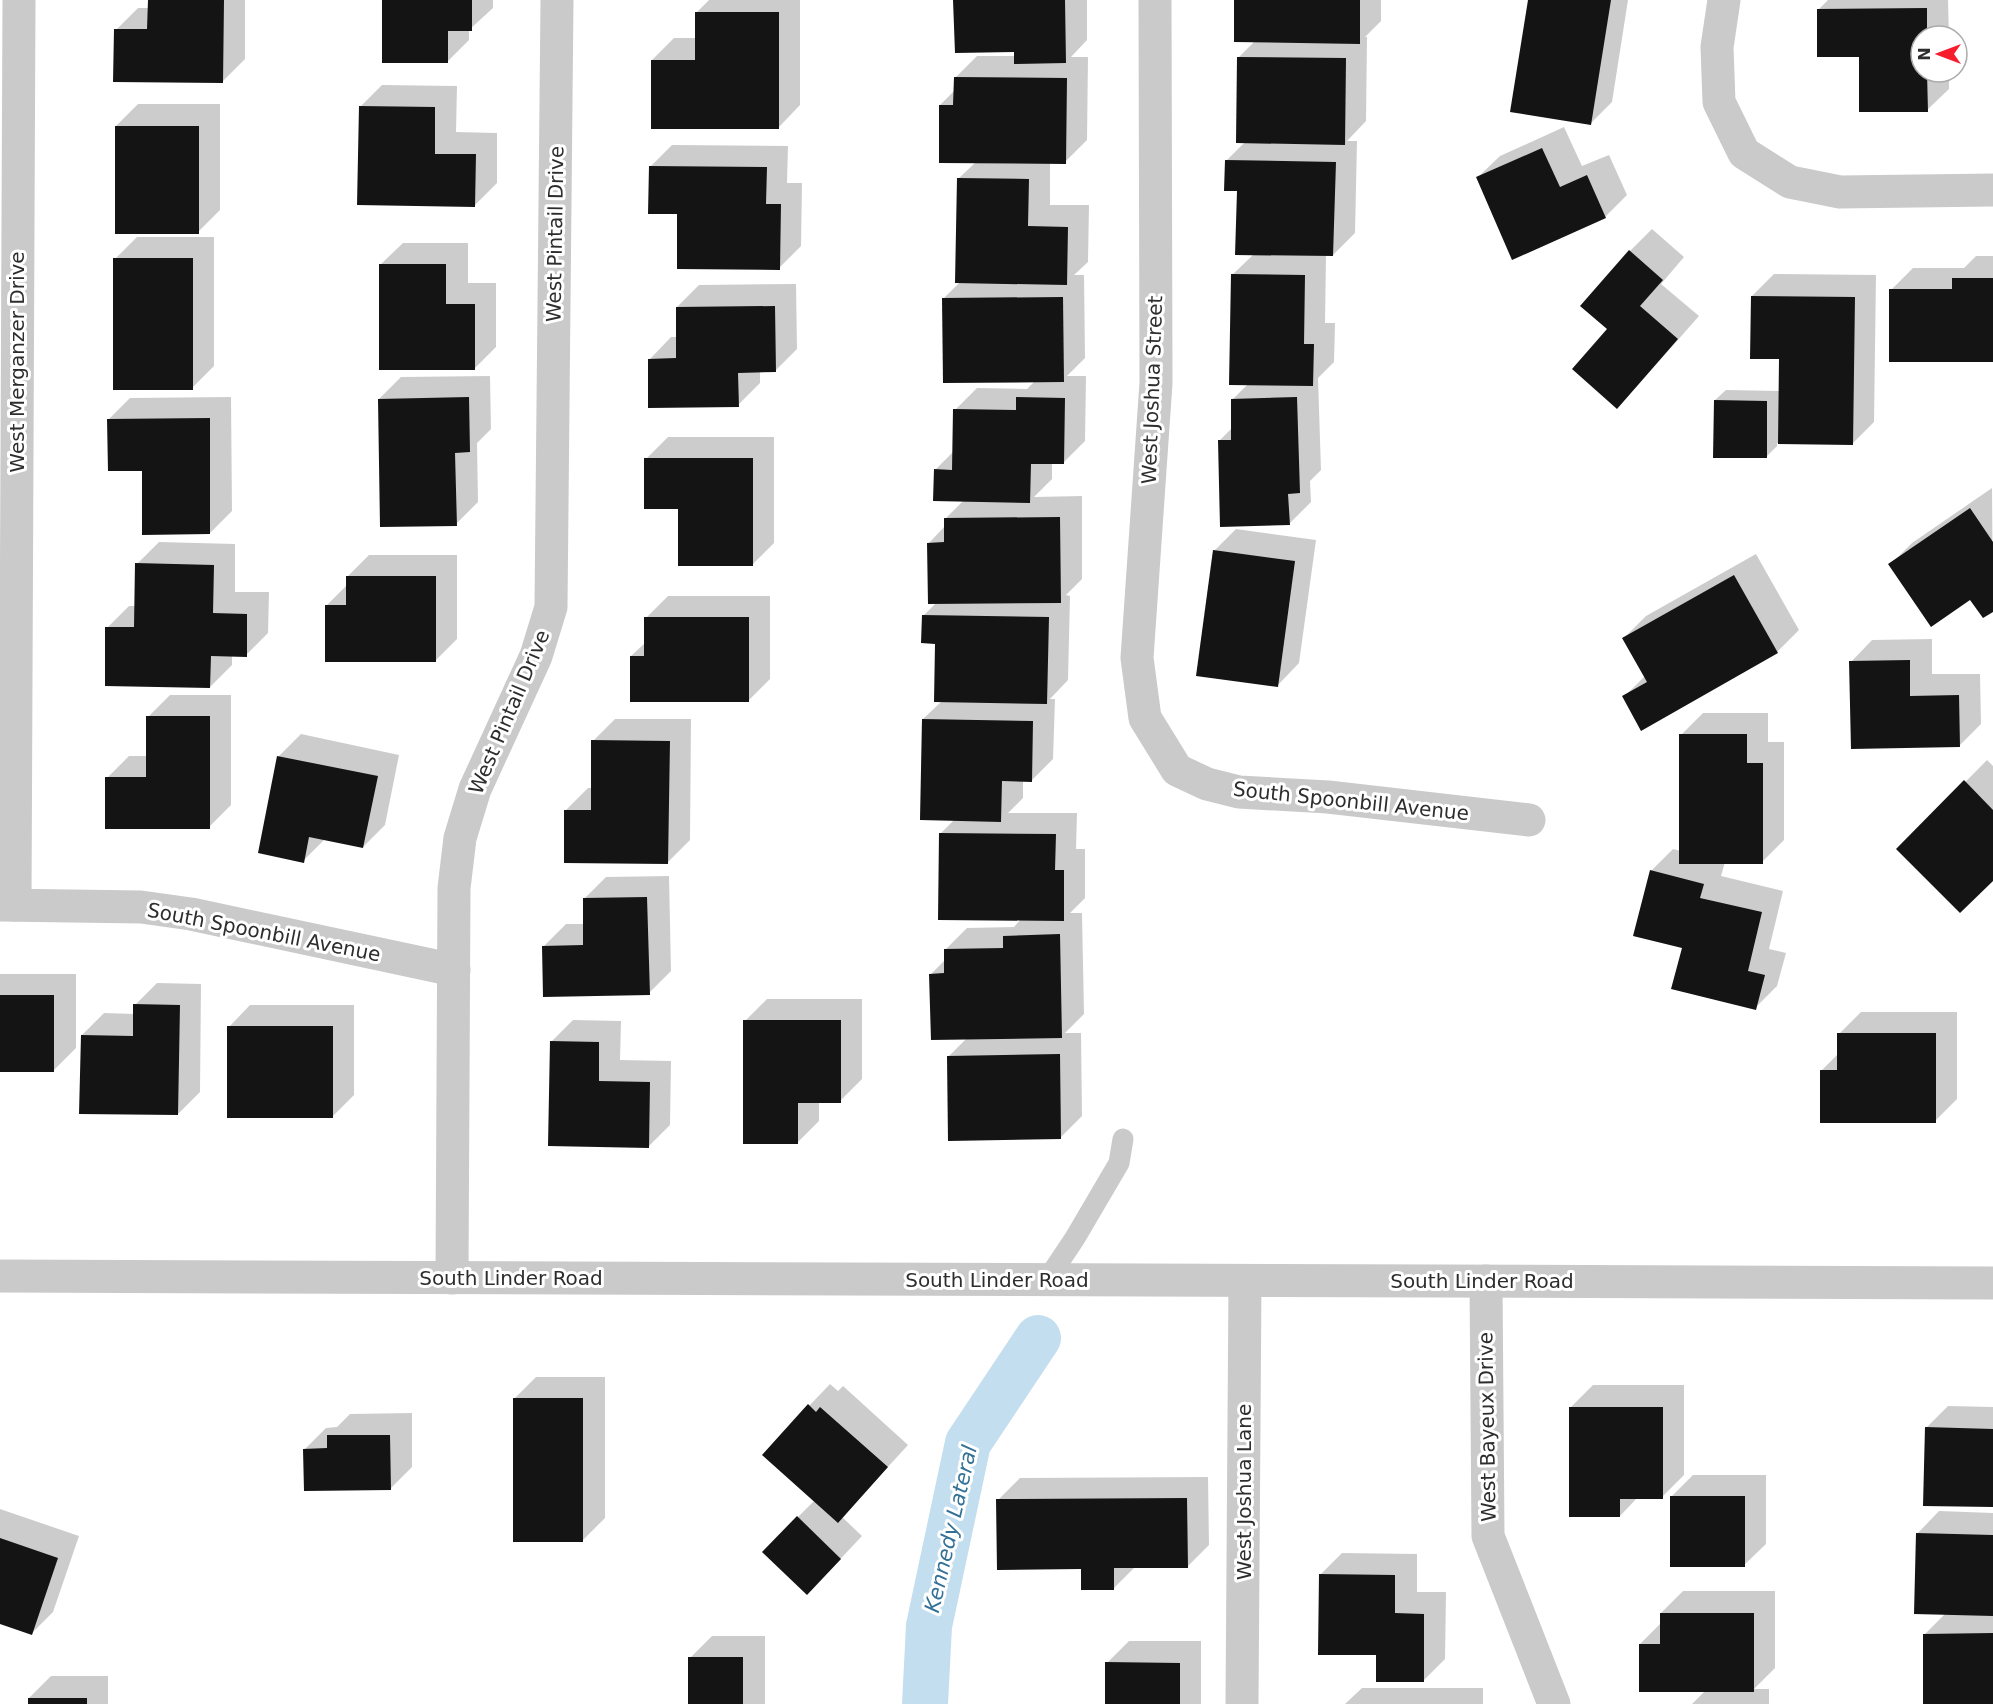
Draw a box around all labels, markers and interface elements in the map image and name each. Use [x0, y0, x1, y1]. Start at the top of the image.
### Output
north arrow [1909, 24, 1969, 84]
text: N [1915, 47, 1934, 61]
street label: West Pintail Drive [541, 146, 569, 322]
street label: West Merganzer Drive [5, 251, 29, 473]
street label: West Joshua Street [1137, 295, 1167, 485]
street label: West Pintail Drive [464, 626, 554, 798]
street label: South Spoonbill Avenue [1232, 777, 1470, 825]
street label: South Spoonbill Avenue [145, 898, 383, 966]
street label: South Linder Road [419, 1266, 603, 1290]
street label: South Linder Road [905, 1268, 1089, 1292]
street label: South Linder Road [1390, 1269, 1574, 1293]
street label: West Bayeux Drive [1473, 1332, 1501, 1522]
street label: West Joshua Lane [1232, 1404, 1256, 1580]
water label: Kennedy Lateral [920, 1443, 982, 1615]

